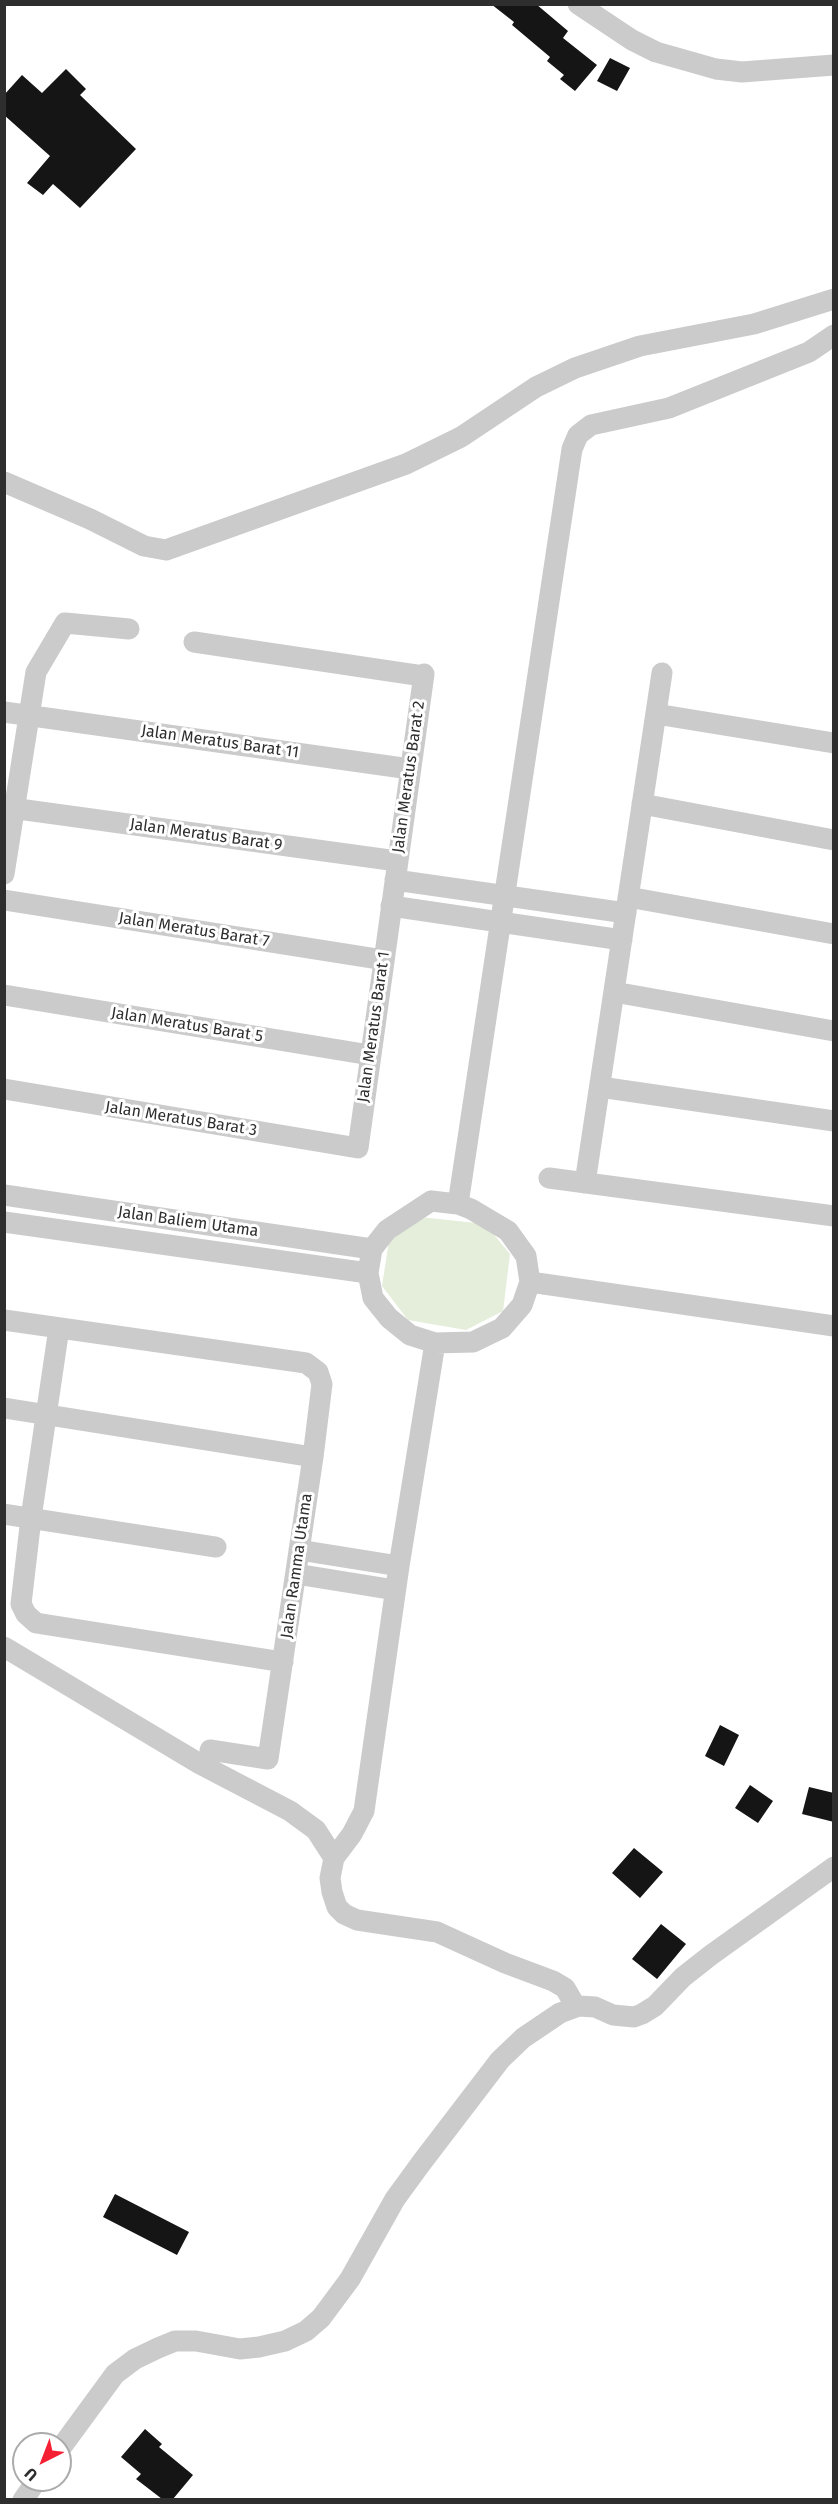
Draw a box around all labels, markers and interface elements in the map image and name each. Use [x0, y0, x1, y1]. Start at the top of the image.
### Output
street label: Jalan Meratus Barat 2 [389, 700, 429, 854]
street label: Jalan Meratus Barat 11 [140, 721, 300, 763]
street label: Jalan Meratus Barat 9 [129, 815, 283, 855]
street label: Jalan Meratus Barat 7 [117, 909, 271, 951]
street label: Jalan Meratus Barat 1 [354, 950, 394, 1104]
street label: Jalan Meratus Barat 5 [110, 1004, 264, 1046]
street label: Jalan Meratus Barat 3 [104, 1098, 258, 1140]
street label: Jalan Baliem Utama [116, 1203, 260, 1241]
street label: Jalan Ramma Utama [277, 1492, 317, 1640]
north arrow [12, 2432, 72, 2492]
text: U [21, 2464, 41, 2485]

